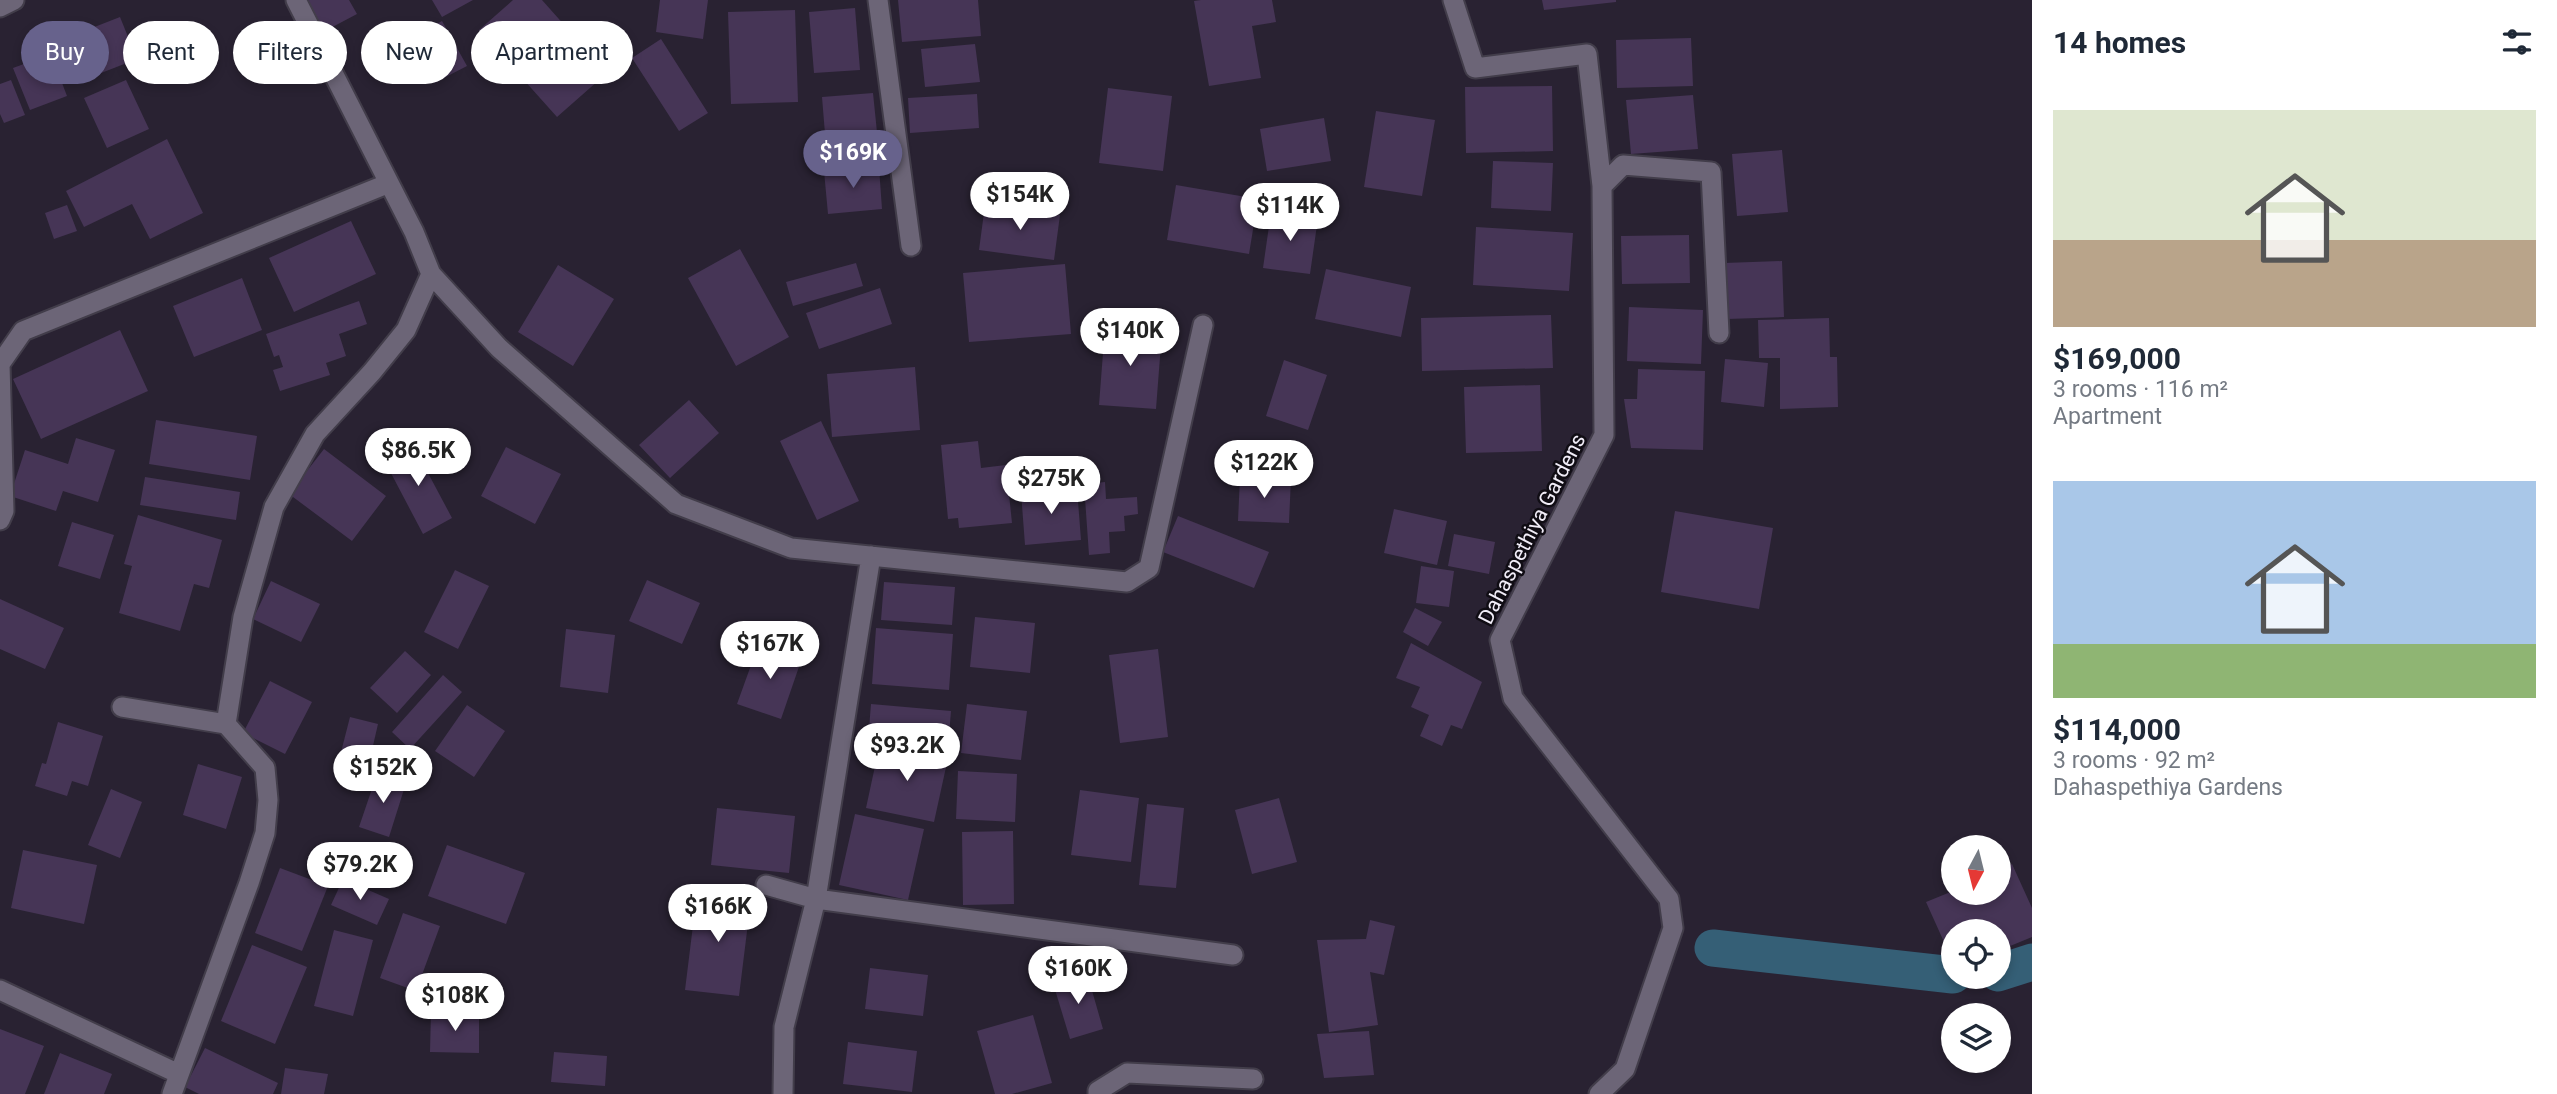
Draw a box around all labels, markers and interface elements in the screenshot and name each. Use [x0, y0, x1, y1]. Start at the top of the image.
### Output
chip: Buy [21, 21, 109, 84]
chip: Rent [123, 21, 219, 84]
chip: Filters [233, 21, 347, 84]
chip: New [361, 21, 457, 84]
chip: Apartment [471, 21, 633, 84]
icon: filters [2498, 23, 2536, 61]
text: 14 homes [2053, 25, 2186, 60]
pin: $169K [804, 130, 902, 190]
text: $169K [819, 139, 887, 166]
icon: home [2232, 155, 2358, 281]
pin: $154K [971, 173, 1069, 232]
text: $154K [986, 181, 1054, 208]
pin: $114K [1241, 184, 1339, 243]
text: $114K [1256, 192, 1324, 219]
pin: $140K [1081, 308, 1179, 368]
text: $140K [1096, 317, 1164, 344]
text: $169,000 [2053, 341, 2181, 376]
text: 3 rooms · 116 m² [2053, 376, 2228, 403]
text: Apartment [2053, 403, 2162, 430]
pin: $86.5K [361, 428, 475, 488]
street label: Dahaspethiya Gardens [1474, 430, 1590, 628]
text: $86.5K [381, 437, 455, 464]
pin: $122K [1215, 440, 1313, 500]
text: $122K [1230, 449, 1298, 476]
pin: $275K [1002, 456, 1100, 516]
text: $275K [1017, 465, 1085, 492]
icon: home [2232, 526, 2358, 652]
pin: $167K [721, 622, 819, 681]
text: $167K [736, 630, 804, 657]
text: $114,000 [2053, 712, 2181, 747]
pin: $93.2K [850, 724, 964, 783]
text: $93.2K [870, 732, 944, 759]
pin: $152K [334, 746, 432, 805]
text: 3 rooms · 92 m² [2053, 747, 2215, 774]
text: $152K [349, 754, 417, 781]
text: Dahaspethiya Gardens [2053, 774, 2283, 801]
north arrow [1941, 835, 2011, 905]
map controls [1941, 835, 2011, 1073]
pin: $79.2K [303, 842, 417, 902]
text: $79.2K [323, 851, 397, 878]
pin: $166K [669, 884, 767, 944]
text: $166K [684, 893, 752, 920]
button: locate [1941, 919, 2011, 989]
pin: $160K [1029, 946, 1127, 1006]
text: $160K [1044, 955, 1112, 982]
pin: $108K [406, 974, 504, 1033]
text: $108K [421, 982, 489, 1009]
button: layers [1941, 1003, 2011, 1073]

